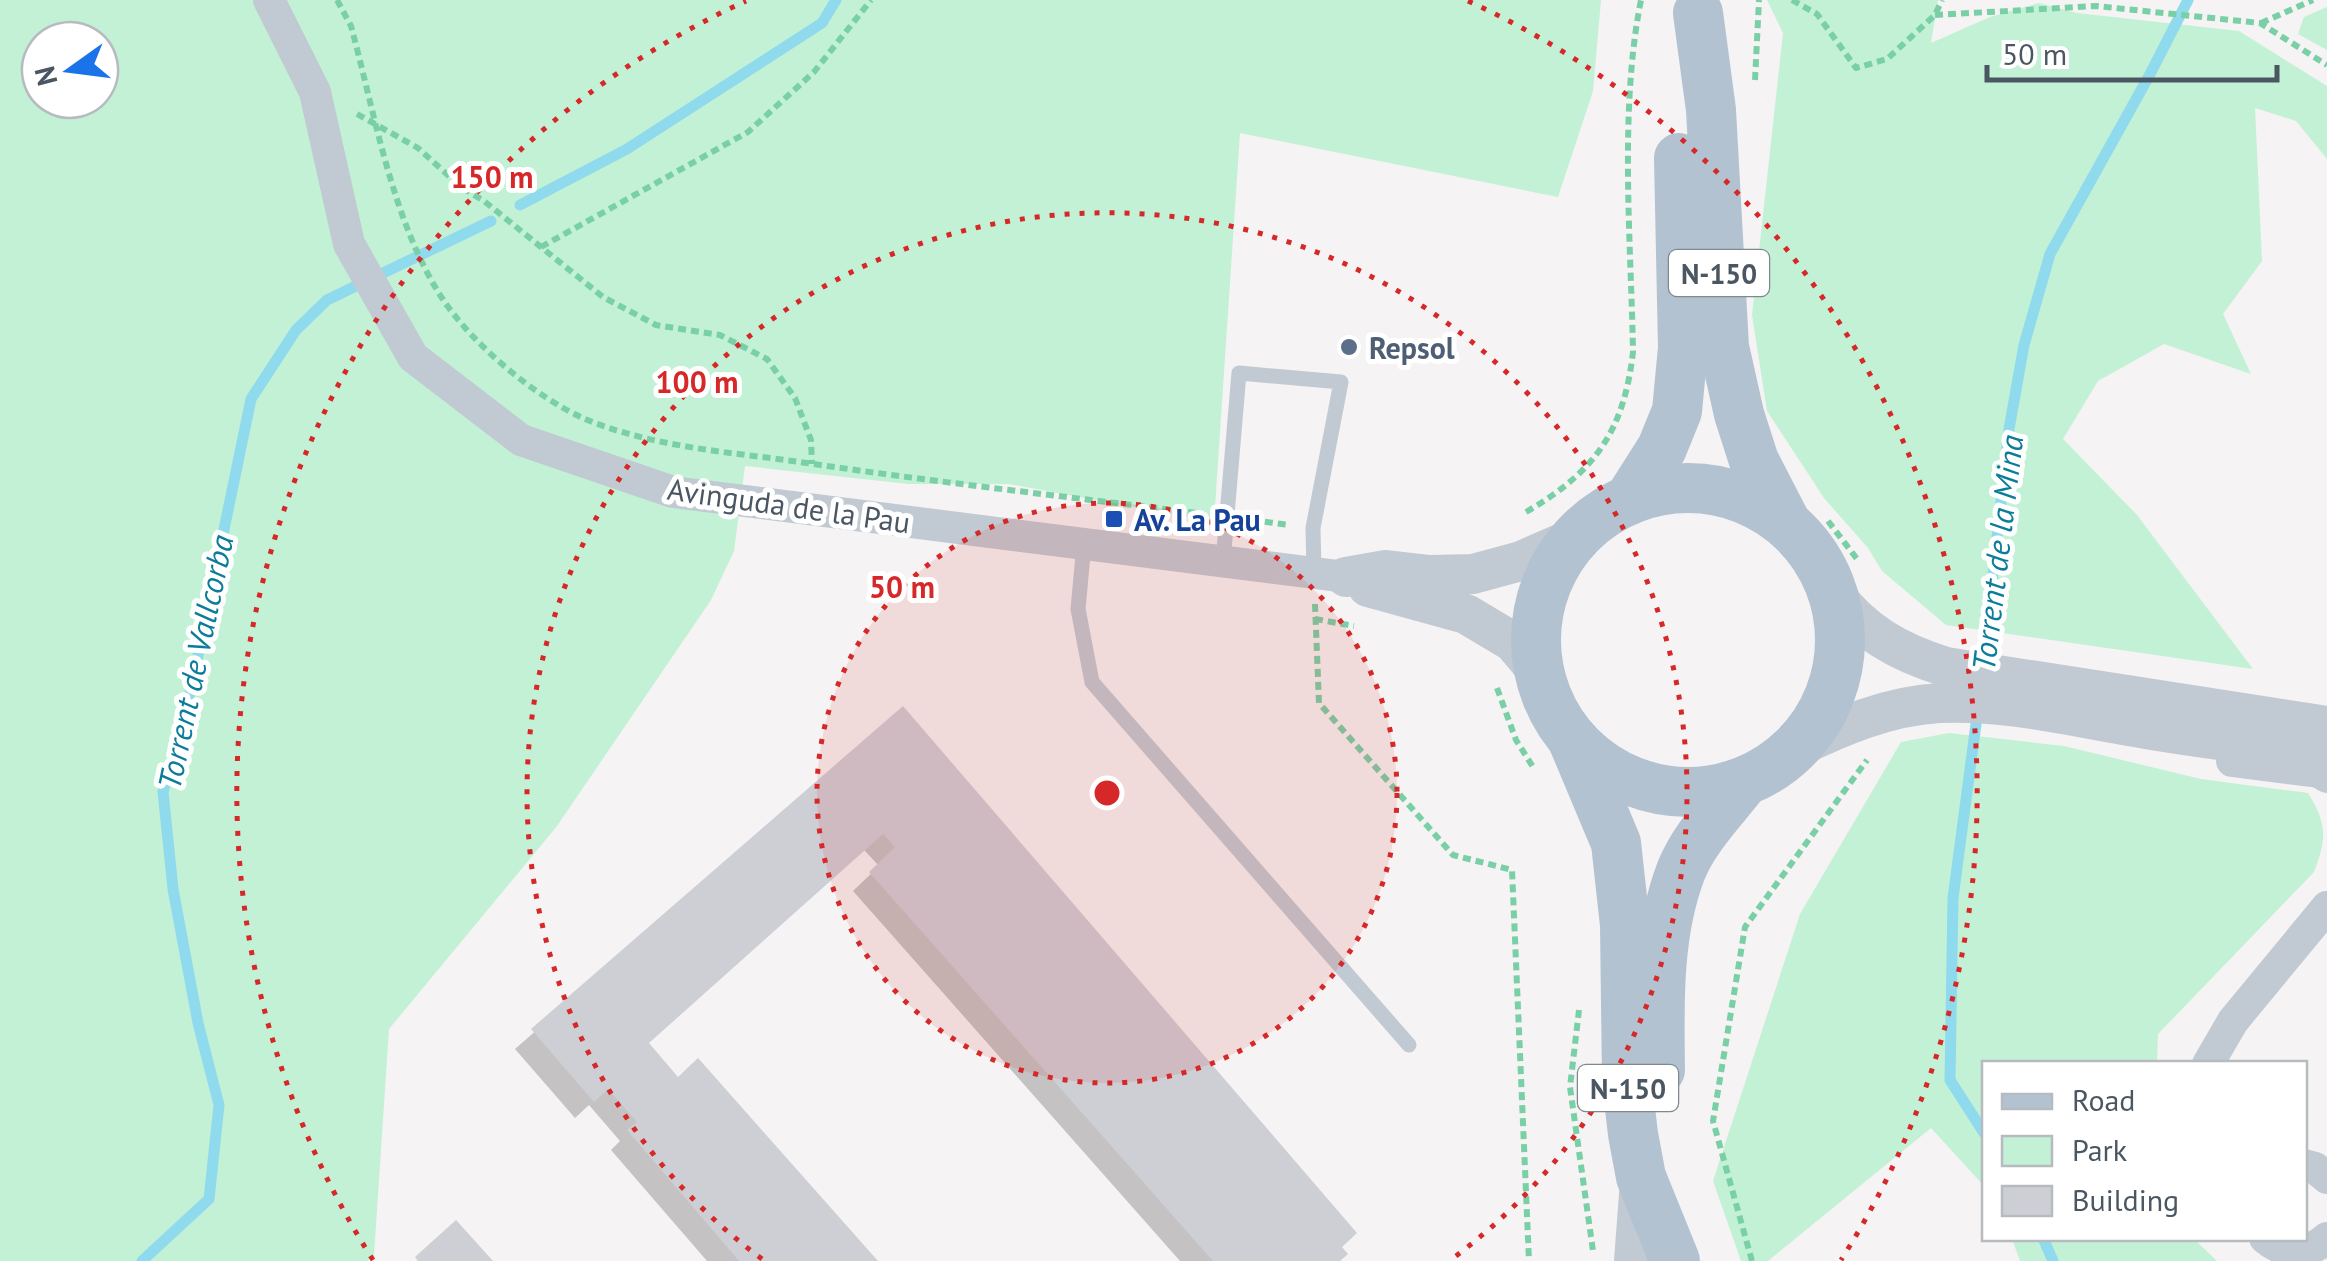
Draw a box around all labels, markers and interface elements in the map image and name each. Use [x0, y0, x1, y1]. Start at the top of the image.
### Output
north arrow [20, 20, 120, 120]
scale bar [1987, 20, 2277, 82]
text: 50 m [2002, 34, 2067, 73]
text: N [25, 63, 65, 90]
text: 150 m [451, 157, 533, 196]
road number: N-150 [1669, 250, 1769, 296]
place label: Repsol [1369, 328, 1455, 367]
marker: Repsol [1338, 336, 1360, 358]
text: 100 m [656, 362, 738, 401]
water label: Torrent de la Mina [1962, 432, 2032, 673]
street label: Avinguda de la Pau [665, 469, 913, 541]
place label: Av. La Pau [1134, 500, 1261, 539]
marker: Av. La Pau [1103, 508, 1125, 530]
water label: Torrent de Vallcorba [147, 530, 243, 793]
text: 50 m [869, 567, 935, 606]
centre of rings [1089, 775, 1125, 811]
legend [1982, 1061, 2307, 1241]
road number: N-150 [1578, 1065, 1678, 1111]
text: Road [2072, 1080, 2136, 1119]
text: Park [2072, 1130, 2128, 1169]
text: Building [2072, 1180, 2179, 1219]

